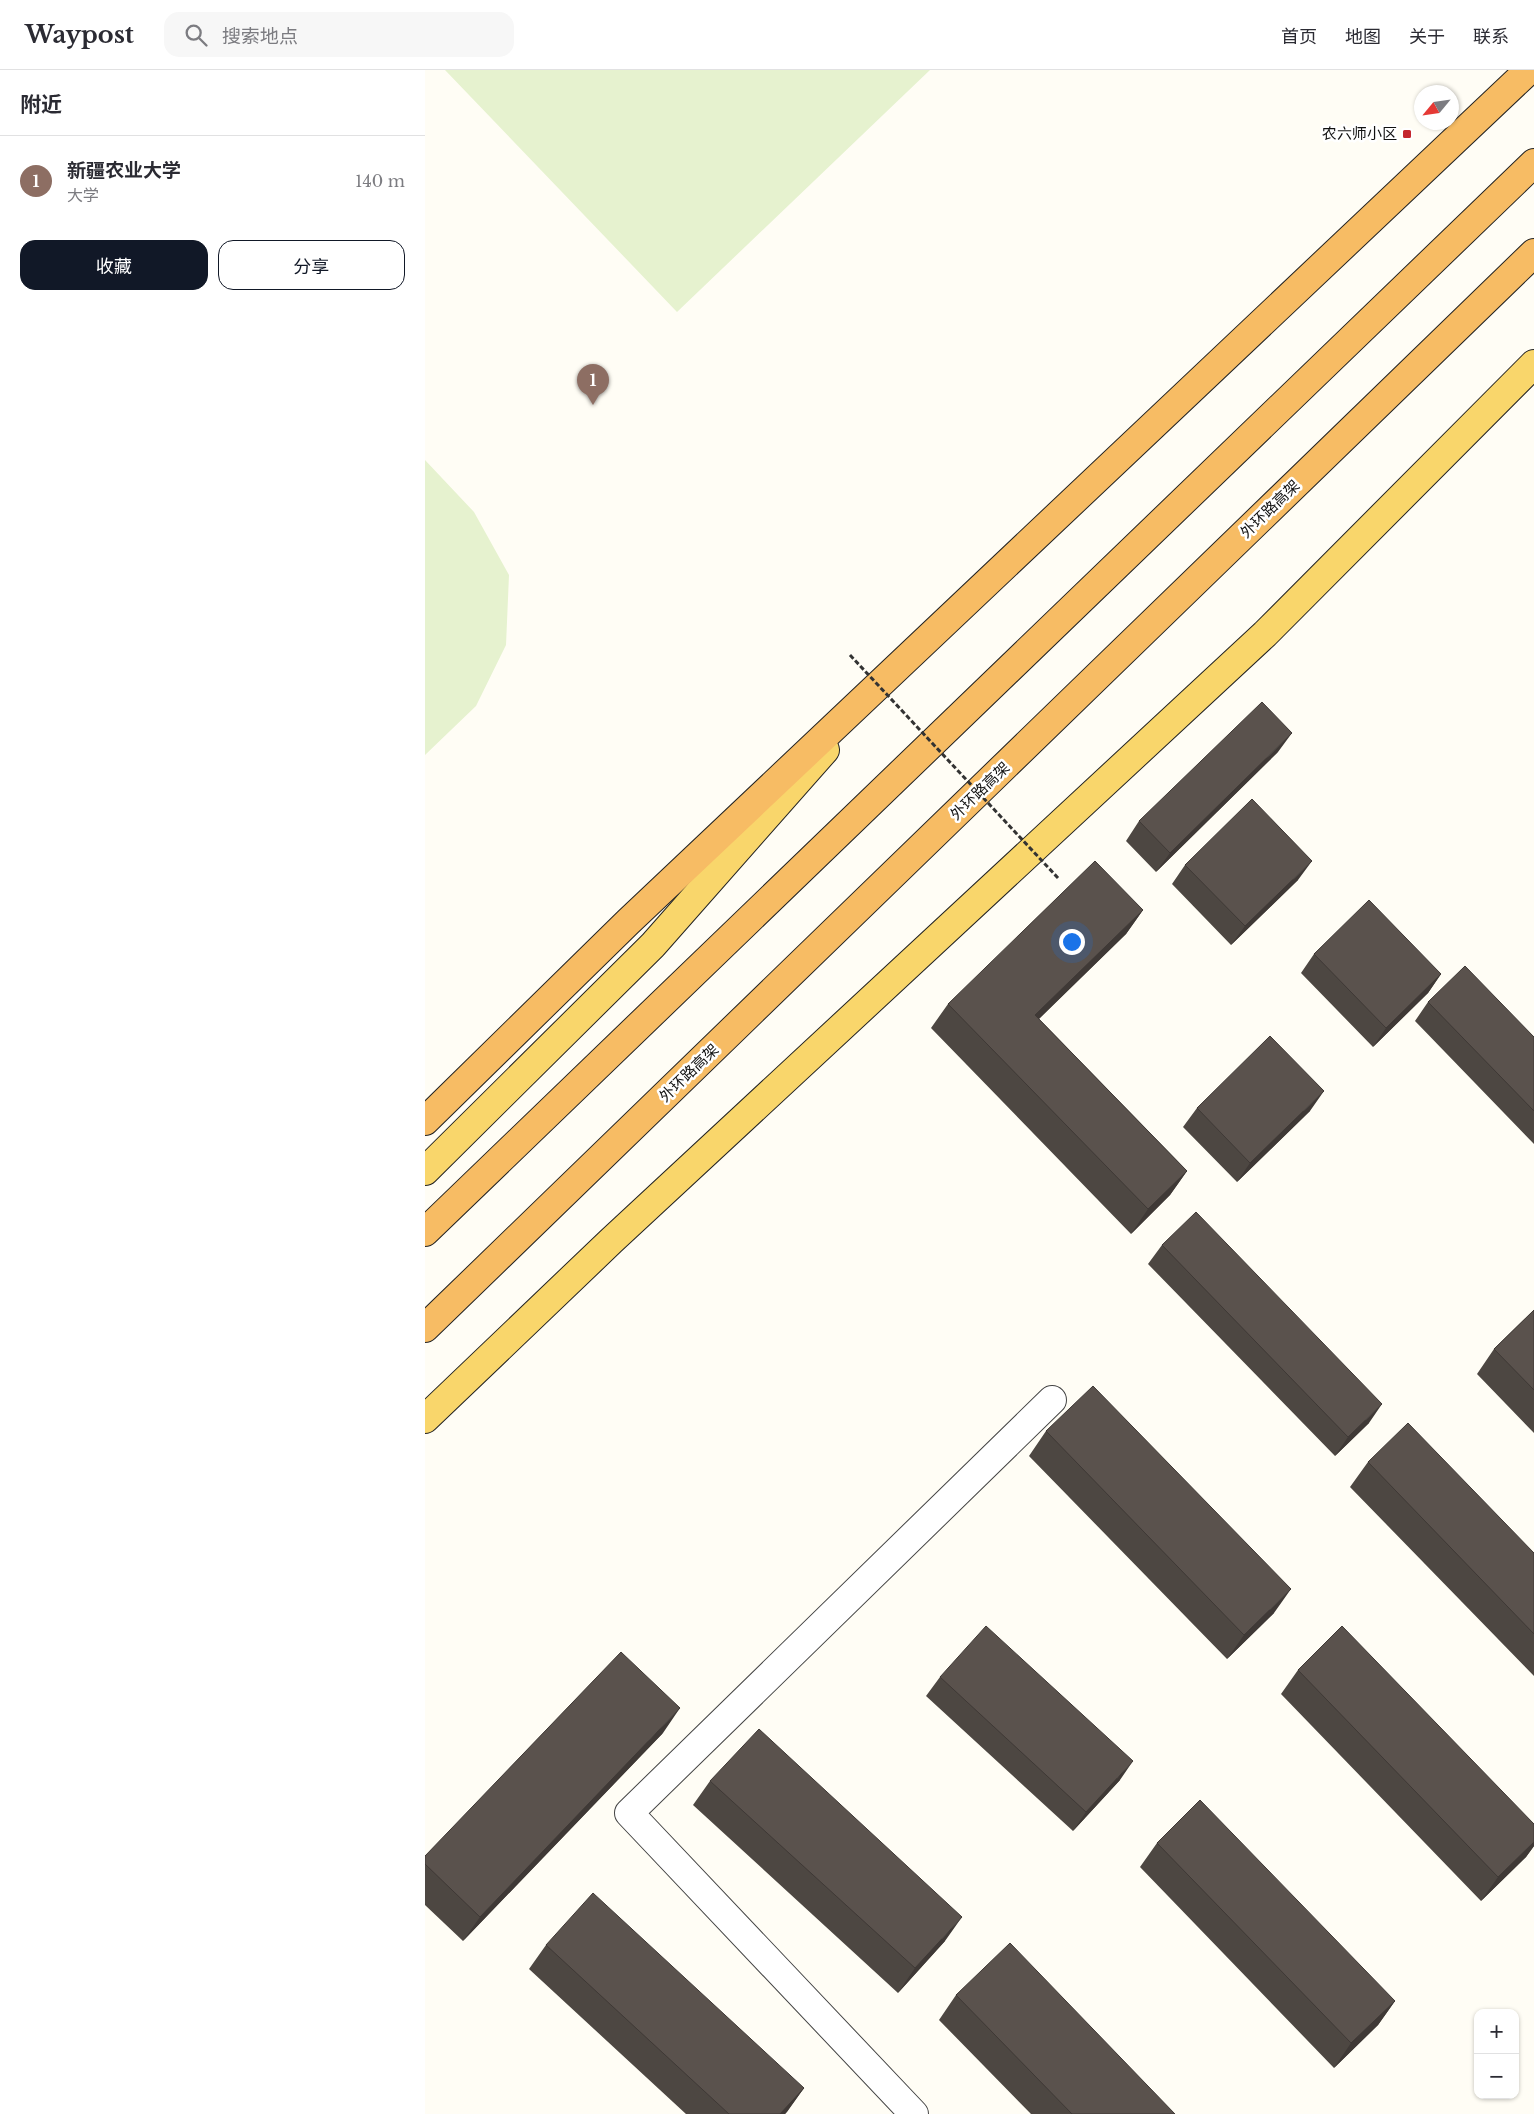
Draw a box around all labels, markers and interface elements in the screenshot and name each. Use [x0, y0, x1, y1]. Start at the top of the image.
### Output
search box [164, 12, 514, 57]
text: Waypost [25, 20, 134, 49]
icon: search [182, 21, 210, 49]
text: 搜索地点 [222, 25, 298, 48]
text: 首页 [1281, 26, 1317, 48]
text: 地图 [1345, 26, 1381, 48]
text: 关于 [1409, 26, 1445, 48]
text: 联系 [1473, 26, 1509, 48]
north arrow [1414, 85, 1459, 130]
text: 附近 [20, 92, 62, 118]
place label: 农六师小区 [1322, 124, 1397, 143]
marker: 农六师小区 [1401, 128, 1413, 140]
text: 新疆农业大学 [67, 159, 181, 182]
text: 1 [33, 171, 39, 191]
text: 140 m [355, 171, 405, 191]
text: 大学 [67, 185, 99, 205]
button: 收藏 [20, 240, 208, 290]
button: 分享 [218, 240, 405, 290]
pin: 1 [577, 364, 609, 405]
street label: 外环路高架 [1236, 476, 1303, 542]
street label: 外环路高架 [946, 758, 1013, 824]
your location [1059, 929, 1085, 955]
street label: 外环路高架 [655, 1040, 722, 1106]
map controls [1474, 2009, 1519, 2099]
button: + [1474, 2009, 1519, 2054]
button: − [1474, 2054, 1519, 2099]

